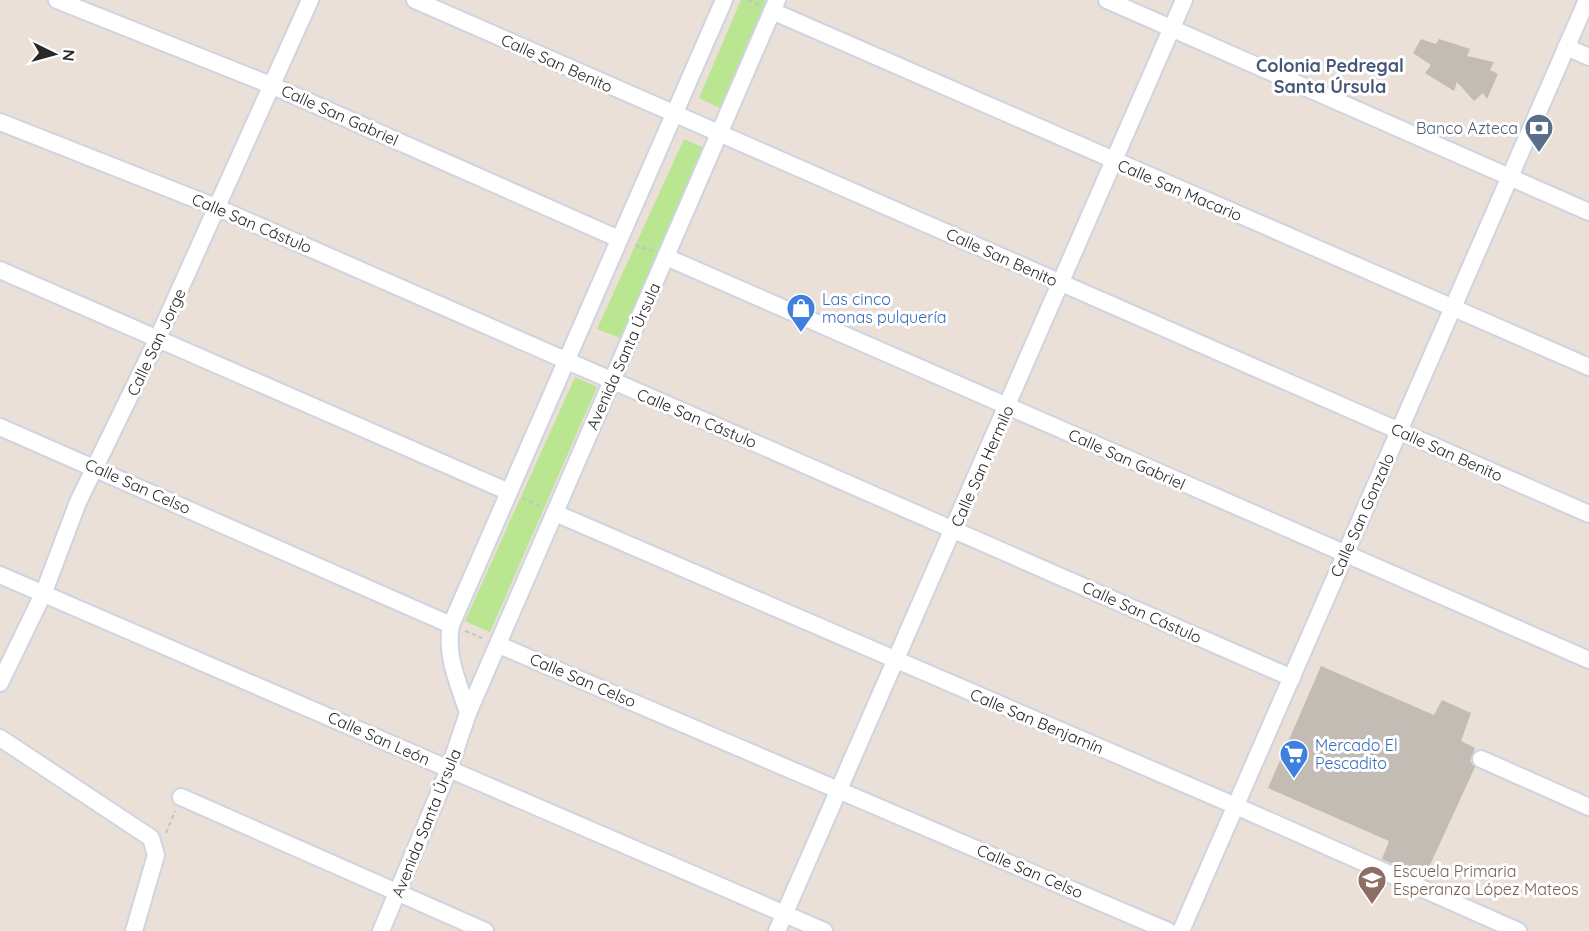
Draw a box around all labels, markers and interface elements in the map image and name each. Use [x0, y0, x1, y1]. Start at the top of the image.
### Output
north arrow [24, 24, 84, 84]
street label: Calle San Benito [498, 29, 616, 97]
text: N [58, 49, 79, 62]
district label: Colonia Pedregal Santa Úrsula [1256, 54, 1404, 98]
street label: Calle San Gabriel [278, 80, 402, 150]
bank icon: Banco Azteca [1523, 112, 1555, 154]
place label: Banco Azteca [1416, 118, 1518, 138]
street label: Calle San Macario [1115, 155, 1245, 225]
street label: Calle San Cástulo [189, 189, 315, 257]
street label: Calle San Benito [943, 223, 1061, 291]
street label: Avenida Santa Úrsula [582, 279, 664, 433]
street label: Calle San Jorge [122, 285, 190, 399]
place label: Las cinco monas pulquería [822, 289, 947, 327]
shop icon: Las cinco monas pulquería [785, 292, 817, 334]
street label: Calle San Cástulo [634, 384, 760, 452]
street label: Calle San Hermilo [946, 402, 1018, 530]
street label: Calle San Benito [1388, 418, 1506, 486]
street label: Calle San Gabriel [1065, 424, 1189, 494]
street label: Calle San Gonzalo [1326, 450, 1398, 580]
street label: Calle San Celso [82, 454, 194, 518]
street label: Calle San Cástulo [1079, 577, 1205, 647]
street label: Calle San Celso [527, 649, 639, 711]
street label: Calle San Benjamín [967, 684, 1107, 758]
street label: Calle San León [325, 707, 433, 769]
place label: Mercado El Pescadito [1315, 735, 1398, 773]
supermarket icon: Mercado El Pescadito [1278, 738, 1310, 780]
street label: Avenida Santa Úrsula [387, 746, 465, 900]
street label: Calle San Celso [974, 840, 1086, 902]
place label: Escuela Primaria Esperanza López Mateos [1393, 861, 1578, 899]
school or university icon: Escuela Primaria Esperanza López Mateos [1356, 864, 1388, 906]

